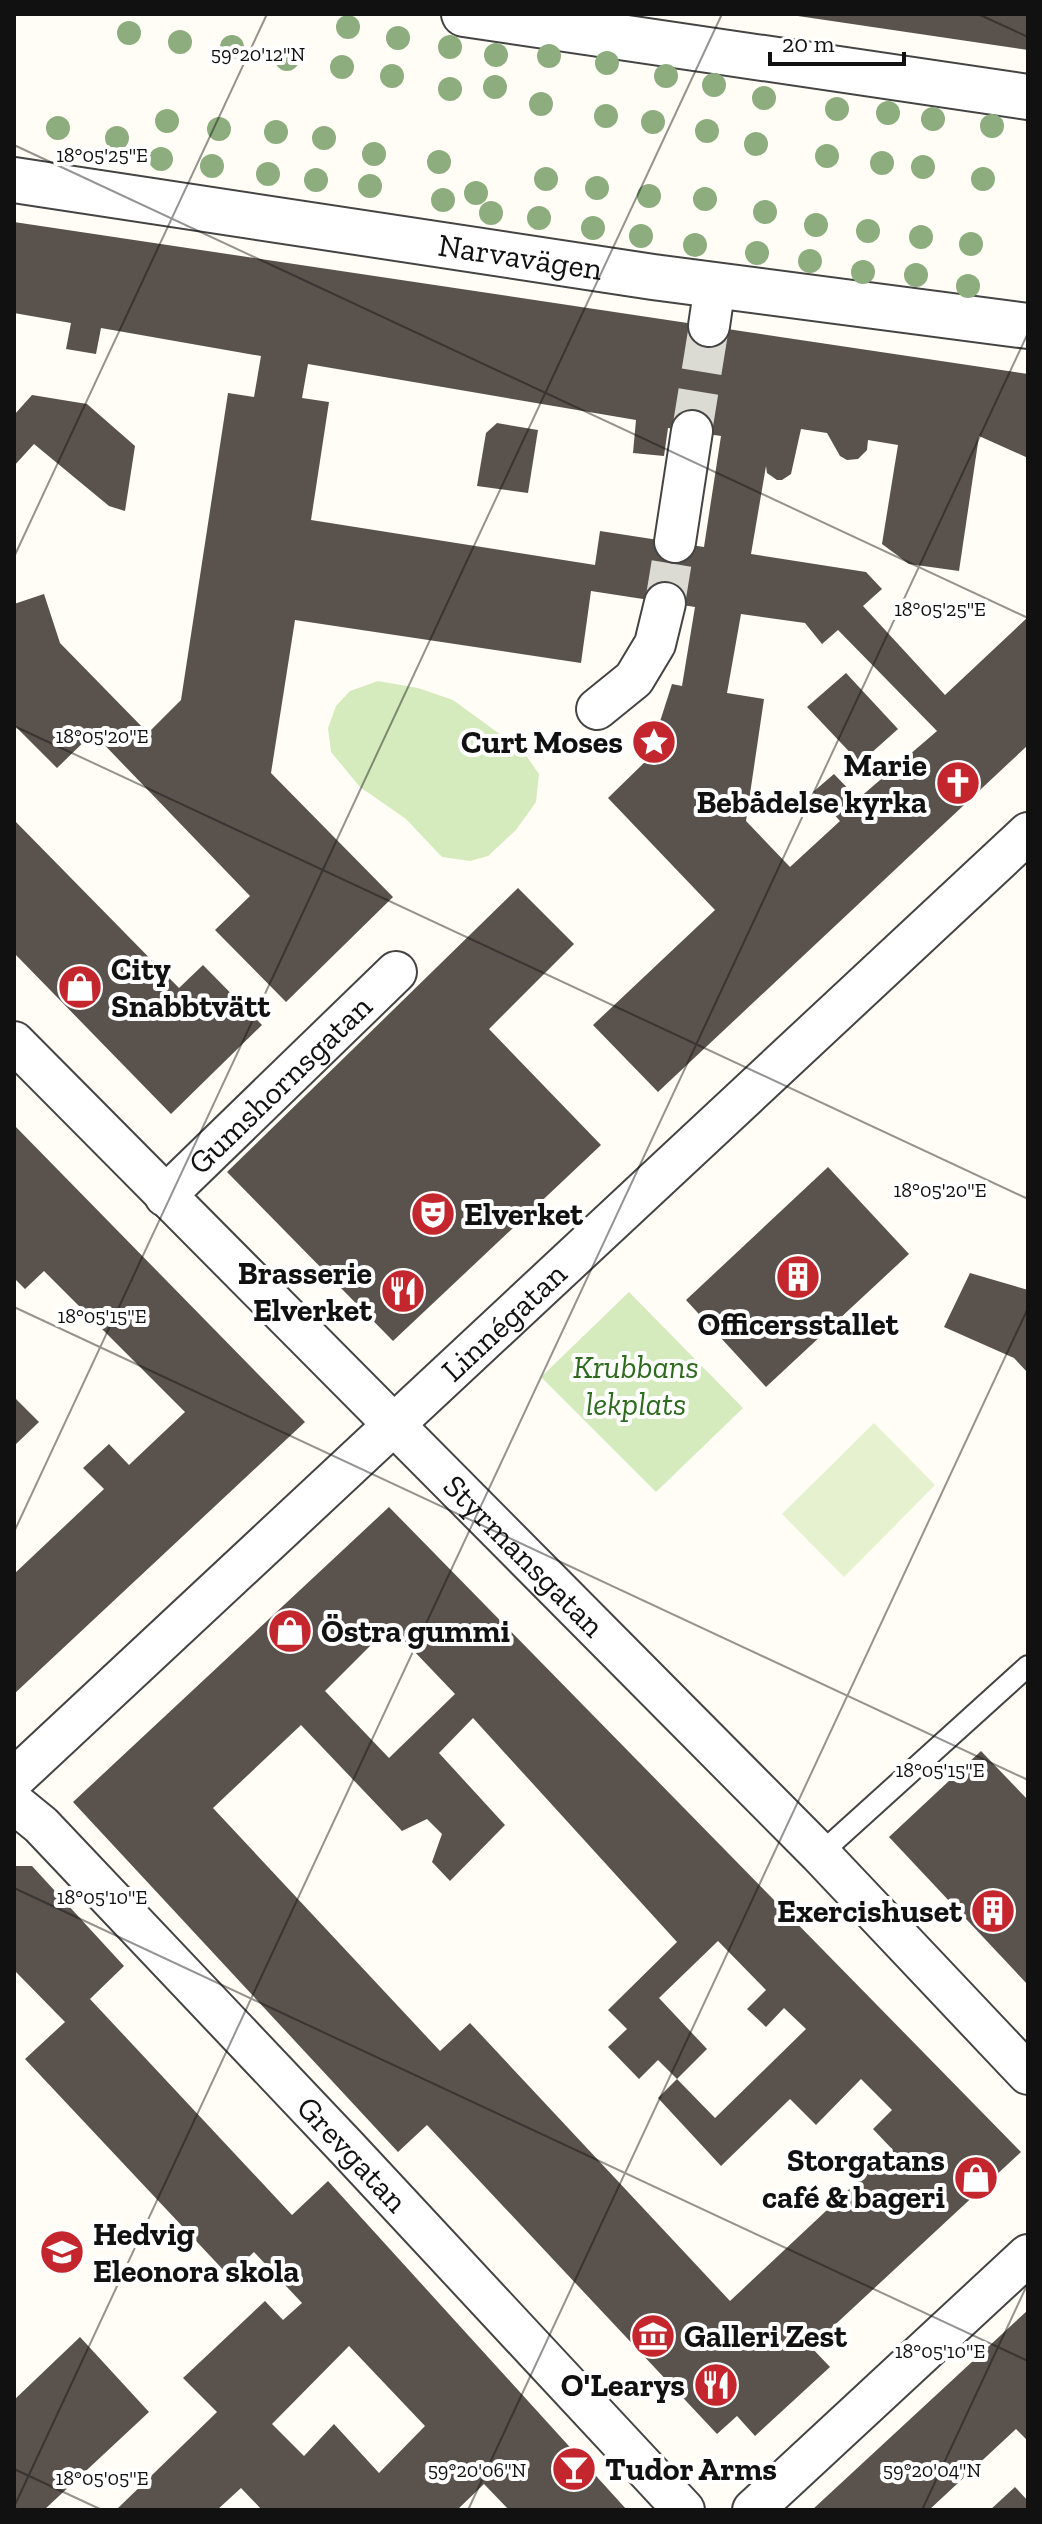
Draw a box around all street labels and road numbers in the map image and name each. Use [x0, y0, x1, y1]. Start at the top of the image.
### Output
street label: Narvavägen [435, 226, 606, 288]
street label: Gumshornsgatan [180, 987, 380, 1182]
street label: Linnégatan [434, 1254, 575, 1389]
street label: Styrmansgatan [436, 1467, 613, 1645]
street label: Grevgatan [289, 2088, 416, 2220]

